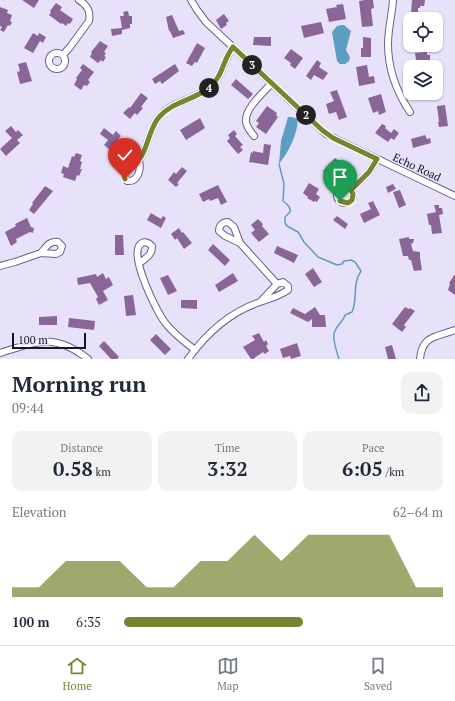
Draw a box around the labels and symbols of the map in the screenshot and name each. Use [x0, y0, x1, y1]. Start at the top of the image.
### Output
pin: 3 [242, 55, 262, 75]
pin: 4 [199, 78, 219, 98]
pin: 2 [296, 105, 316, 125]
pin [108, 138, 142, 179]
street label: Echo Road [391, 150, 443, 184]
pin [323, 160, 357, 201]
scale bar [12, 331, 86, 350]

